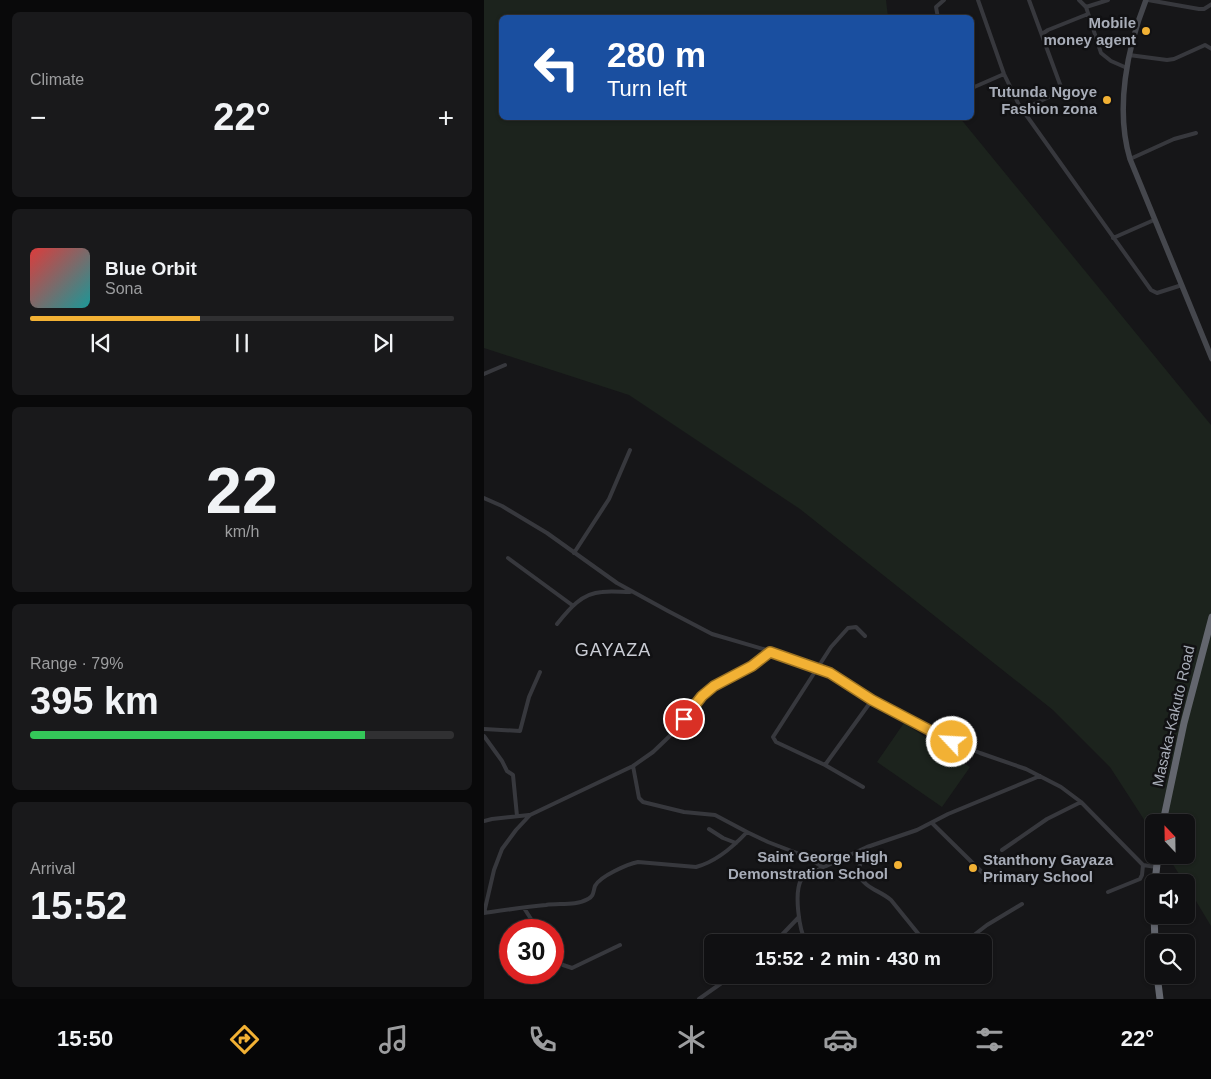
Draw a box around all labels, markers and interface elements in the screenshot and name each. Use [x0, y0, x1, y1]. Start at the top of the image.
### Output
place label: Mobile money agent [1043, 14, 1136, 48]
marker: Mobile money agent [1140, 25, 1152, 37]
icon: left [524, 35, 589, 100]
text: 280 m [607, 35, 706, 74]
text: Climate [30, 71, 84, 88]
text: Turn left [607, 76, 687, 101]
place label: Tutunda Ngoye Fashion zona [989, 83, 1098, 117]
marker: Tutunda Ngoye Fashion zona [1101, 94, 1113, 106]
text: 22° [213, 96, 271, 138]
text: − [30, 102, 46, 133]
text: + [438, 102, 454, 133]
text: Blue Orbit [105, 258, 197, 279]
text: Sona [105, 280, 142, 297]
icon: previous [87, 329, 115, 357]
icon: pause [228, 329, 256, 357]
icon: next [369, 329, 397, 357]
text: 22 [206, 454, 278, 527]
text: km/h [225, 523, 259, 540]
district label: GAYAZA [575, 640, 651, 660]
street label: Masaka-Kakuto Road [1148, 644, 1198, 788]
text: Range · 79% [30, 655, 123, 672]
text: 395 km [30, 680, 159, 722]
pin [663, 698, 705, 740]
icon: arrive [670, 705, 698, 733]
position arrow [925, 715, 977, 767]
north arrow [1145, 814, 1195, 864]
map controls [1145, 814, 1195, 984]
place label: Saint George High Demonstration School [728, 848, 888, 882]
place label: Stanthony Gayaza Primary School [983, 851, 1114, 885]
marker: Saint George High Demonstration School [892, 859, 904, 871]
text: Arrival [30, 860, 75, 877]
marker: Stanthony Gayaza Primary School [967, 862, 979, 874]
button: sound [1145, 874, 1195, 924]
text: 15:52 [30, 885, 127, 927]
speed limit sign: 30 [499, 919, 564, 984]
button: search [1145, 934, 1195, 984]
text: 15:52 · 2 min · 430 m [755, 948, 941, 969]
icon: directions [227, 1022, 262, 1057]
icon: music [376, 1022, 411, 1057]
icon: phone [525, 1022, 560, 1057]
icon: climate [674, 1022, 709, 1057]
icon: car [823, 1022, 858, 1057]
icon: filters [972, 1022, 1007, 1057]
text: 15:50 [57, 1026, 113, 1051]
text: 22° [1121, 1026, 1154, 1051]

